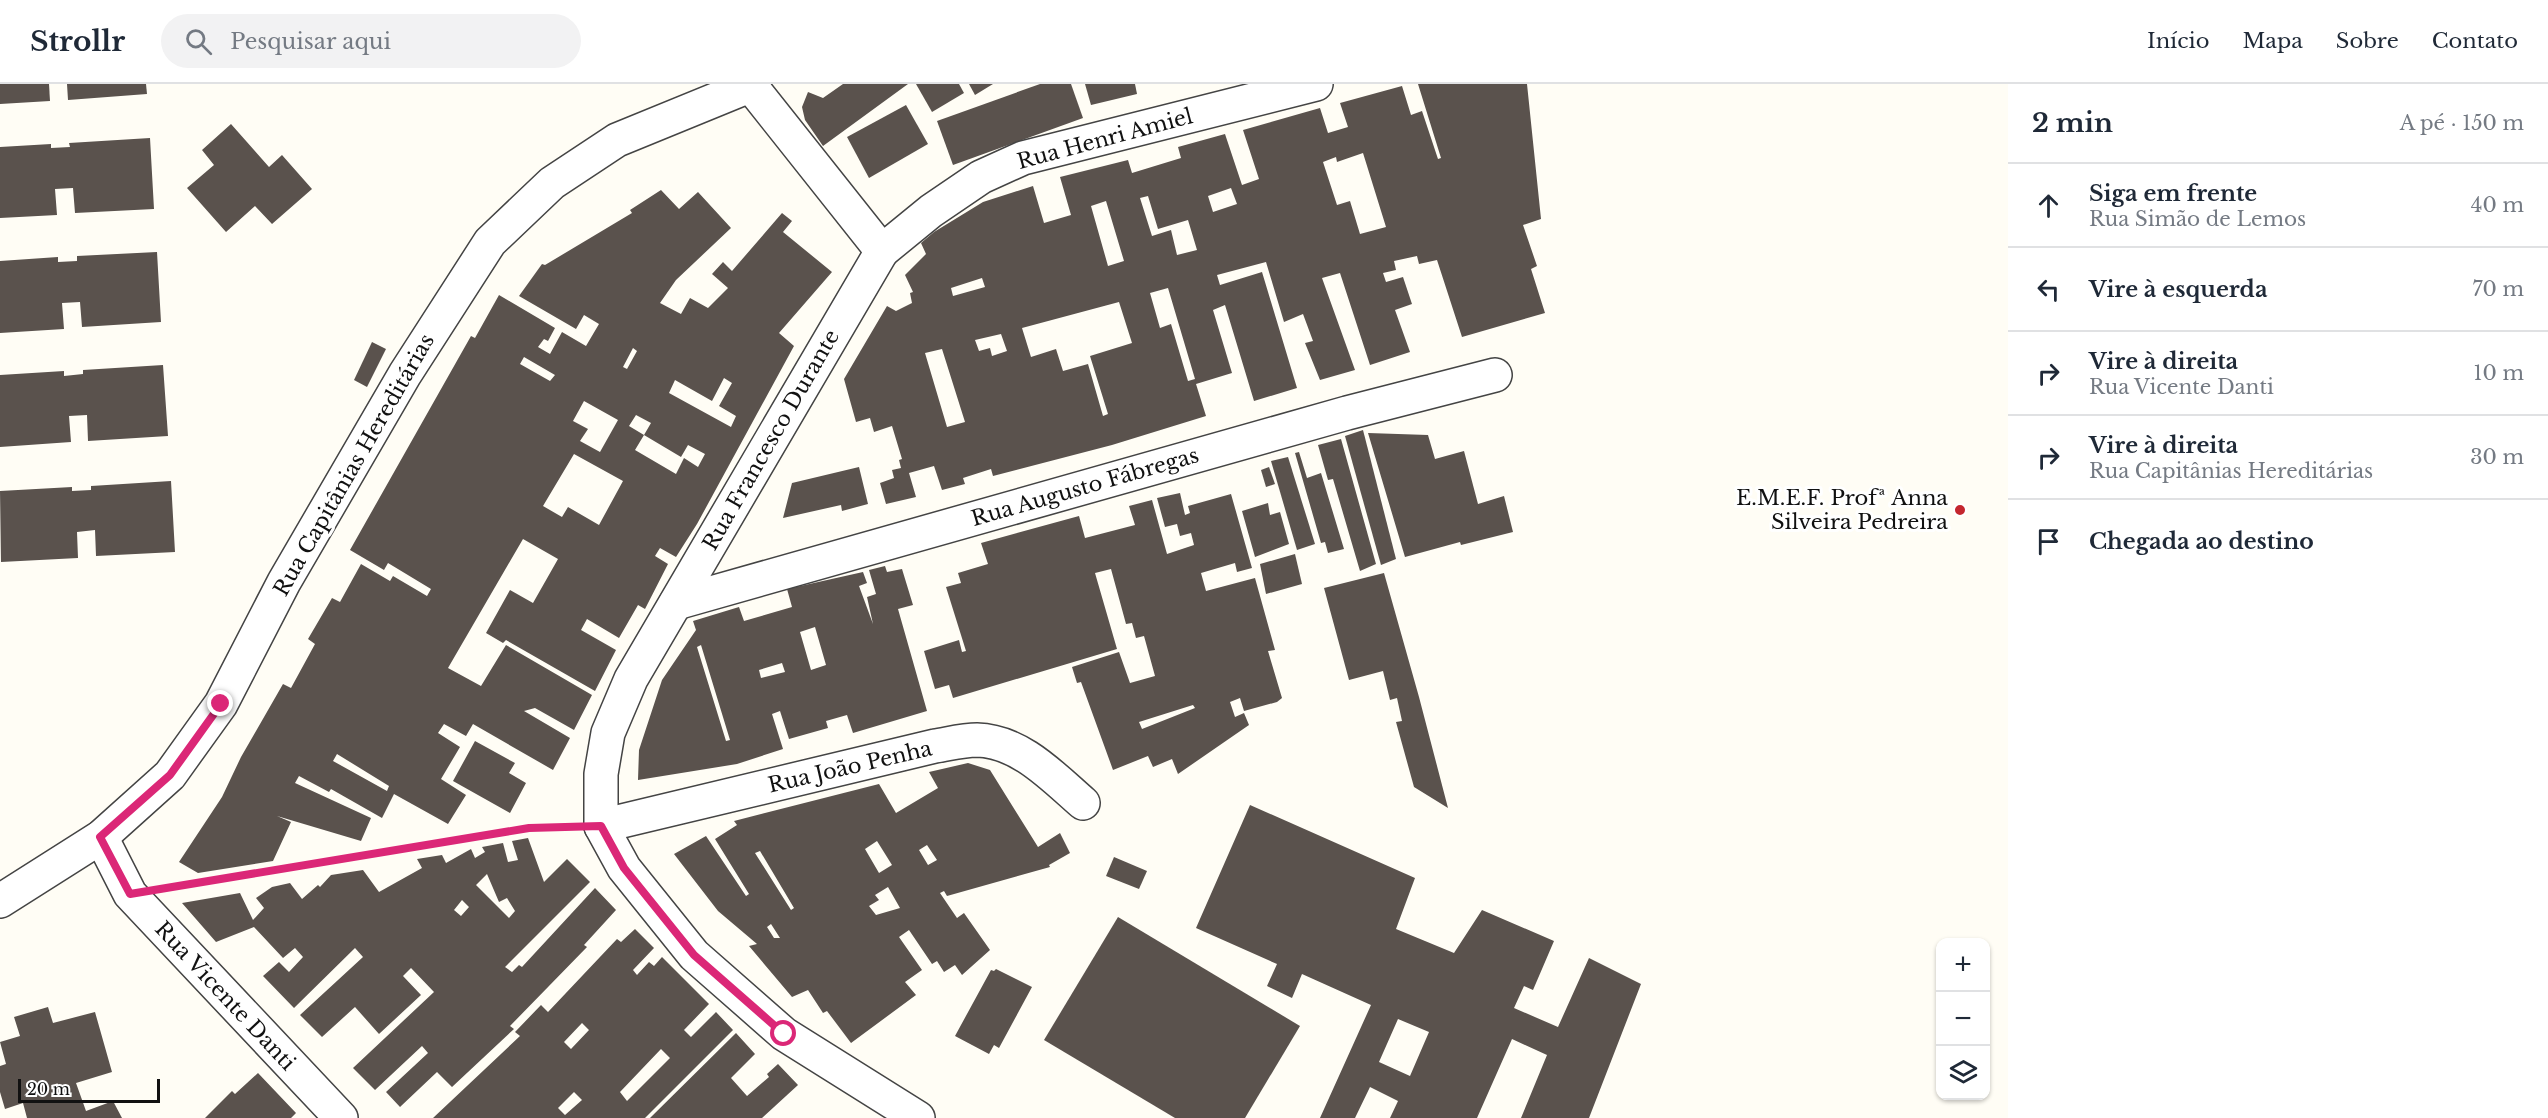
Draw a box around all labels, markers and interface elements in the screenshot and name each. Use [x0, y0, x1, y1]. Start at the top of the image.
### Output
search box [161, 14, 581, 68]
text: Strollr [30, 24, 125, 59]
icon: search [182, 25, 215, 58]
text: Pesquisar aqui [230, 28, 391, 55]
text: Início [2147, 28, 2209, 54]
text: Mapa [2242, 28, 2303, 54]
text: Sobre [2336, 28, 2399, 54]
text: Contato [2432, 28, 2518, 54]
street label: Rua Henri Amiel [1014, 103, 1196, 175]
text: 2 min [2032, 107, 2113, 139]
text: A pé · 150 m [2400, 111, 2524, 135]
text: Siga em frente [2089, 180, 2257, 207]
icon: ahead [2032, 189, 2065, 222]
text: 40 m [2471, 193, 2524, 217]
text: Rua Simão de Lemos [2089, 207, 2306, 231]
icon: left [2032, 273, 2065, 306]
text: Vire à esquerda [2089, 276, 2268, 303]
text: 70 m [2472, 277, 2524, 301]
street label: Rua Francesco Durante [697, 325, 845, 555]
street label: Rua Capitânias Hereditárias [268, 329, 440, 601]
text: Vire à direita [2089, 348, 2238, 375]
icon: right [2032, 357, 2065, 390]
text: 10 m [2474, 361, 2524, 385]
text: Rua Vicente Danti [2089, 375, 2274, 399]
text: Vire à direita [2089, 432, 2238, 459]
icon: right [2032, 441, 2065, 474]
street label: Rua Augusto Fábregas [968, 442, 1202, 532]
text: 30 m [2470, 445, 2524, 469]
text: Rua Capitânias Hereditárias [2089, 459, 2373, 483]
place label: E.M.E.F. Profª Anna Silveira Pedreira [1736, 485, 1948, 535]
marker: E.M.E.F. Profª Anna Silveira Pedreira [1953, 503, 1967, 517]
icon: arrive [2032, 525, 2065, 558]
text: Chegada ao destino [2089, 528, 2314, 555]
route end [207, 690, 233, 716]
street label: Rua João Penha [766, 735, 935, 798]
street label: Rua Vicente Danti [149, 916, 301, 1076]
map controls [1936, 938, 1990, 1100]
button: + [1936, 938, 1990, 992]
button: − [1936, 992, 1990, 1046]
route start [770, 1020, 796, 1046]
button: layers [1936, 1046, 1990, 1100]
scale bar [18, 1076, 160, 1104]
text: 20 m [27, 1079, 70, 1099]

